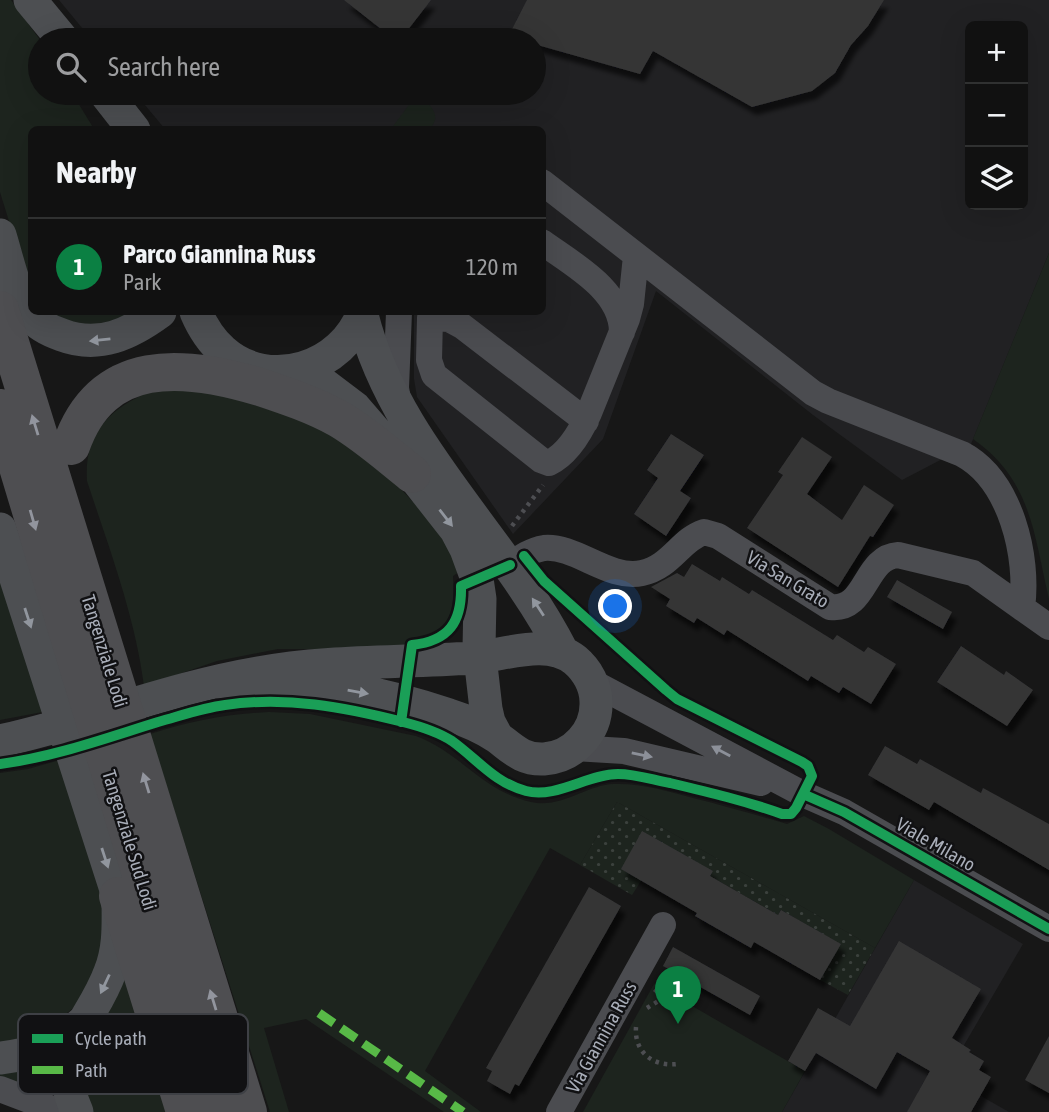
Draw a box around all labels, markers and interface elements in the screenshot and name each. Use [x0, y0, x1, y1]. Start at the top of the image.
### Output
map controls [965, 21, 1028, 210]
button: + [965, 21, 1028, 84]
search box [28, 28, 546, 105]
icon: search [52, 48, 90, 86]
text: Search here [108, 52, 220, 82]
button: − [965, 84, 1028, 147]
button: layers [965, 147, 1028, 210]
text: Nearby [56, 155, 136, 189]
text: Parco Giannina Russ [123, 239, 316, 269]
text: 1 [74, 254, 84, 280]
text: 120 m [466, 254, 518, 280]
text: Park [123, 269, 161, 295]
one-way arrow [89, 335, 111, 346]
one-way arrow [30, 414, 40, 435]
one-way arrow [439, 509, 453, 527]
one-way arrow [29, 510, 39, 531]
street label: Via San Grato [743, 546, 833, 612]
your location [598, 589, 632, 623]
street label: Tangenziale Lodi [77, 592, 133, 710]
one-way arrow [532, 598, 545, 617]
one-way arrow [24, 607, 34, 628]
one-way arrow [347, 687, 369, 698]
one-way arrow [711, 745, 731, 756]
one-way arrow [631, 750, 653, 761]
street label: Tangenziale Sud Lodi [98, 767, 162, 913]
one-way arrow [140, 772, 150, 793]
street label: Viale Milano [893, 813, 980, 875]
one-way arrow [100, 847, 111, 868]
pin: 1 [655, 966, 701, 1024]
one-way arrow [99, 974, 111, 994]
street label: Via Giannina Russ [561, 977, 641, 1097]
one-way arrow [207, 989, 218, 1010]
legend [18, 1014, 248, 1094]
text: Cycle path [75, 1027, 147, 1049]
text: Path [75, 1059, 107, 1081]

